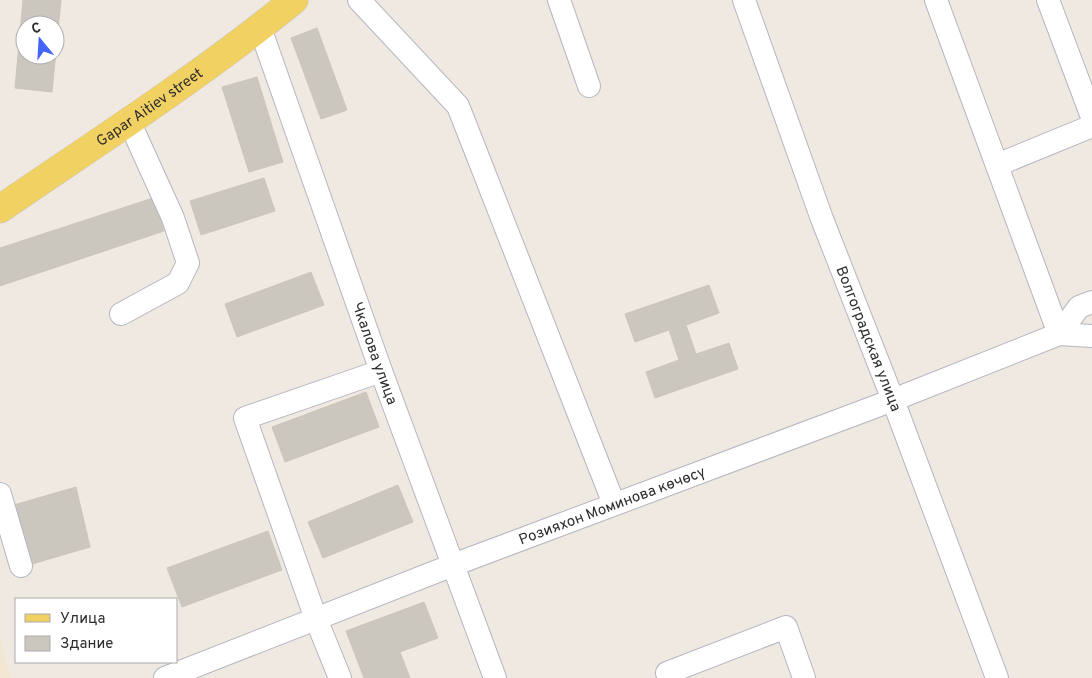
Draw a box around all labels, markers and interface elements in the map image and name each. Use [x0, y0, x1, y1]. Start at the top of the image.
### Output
north arrow [15, 15, 65, 65]
text: С [30, 20, 43, 39]
street label: Gapar Aitiev street [93, 65, 207, 152]
street label: Волгоградская улица [830, 264, 905, 415]
street label: Чкалова улица [346, 300, 401, 408]
street label: Розияхон Моминова көчөсү [516, 463, 709, 550]
legend [15, 598, 178, 663]
text: Улица [60, 610, 105, 629]
text: Здание [60, 635, 113, 654]

